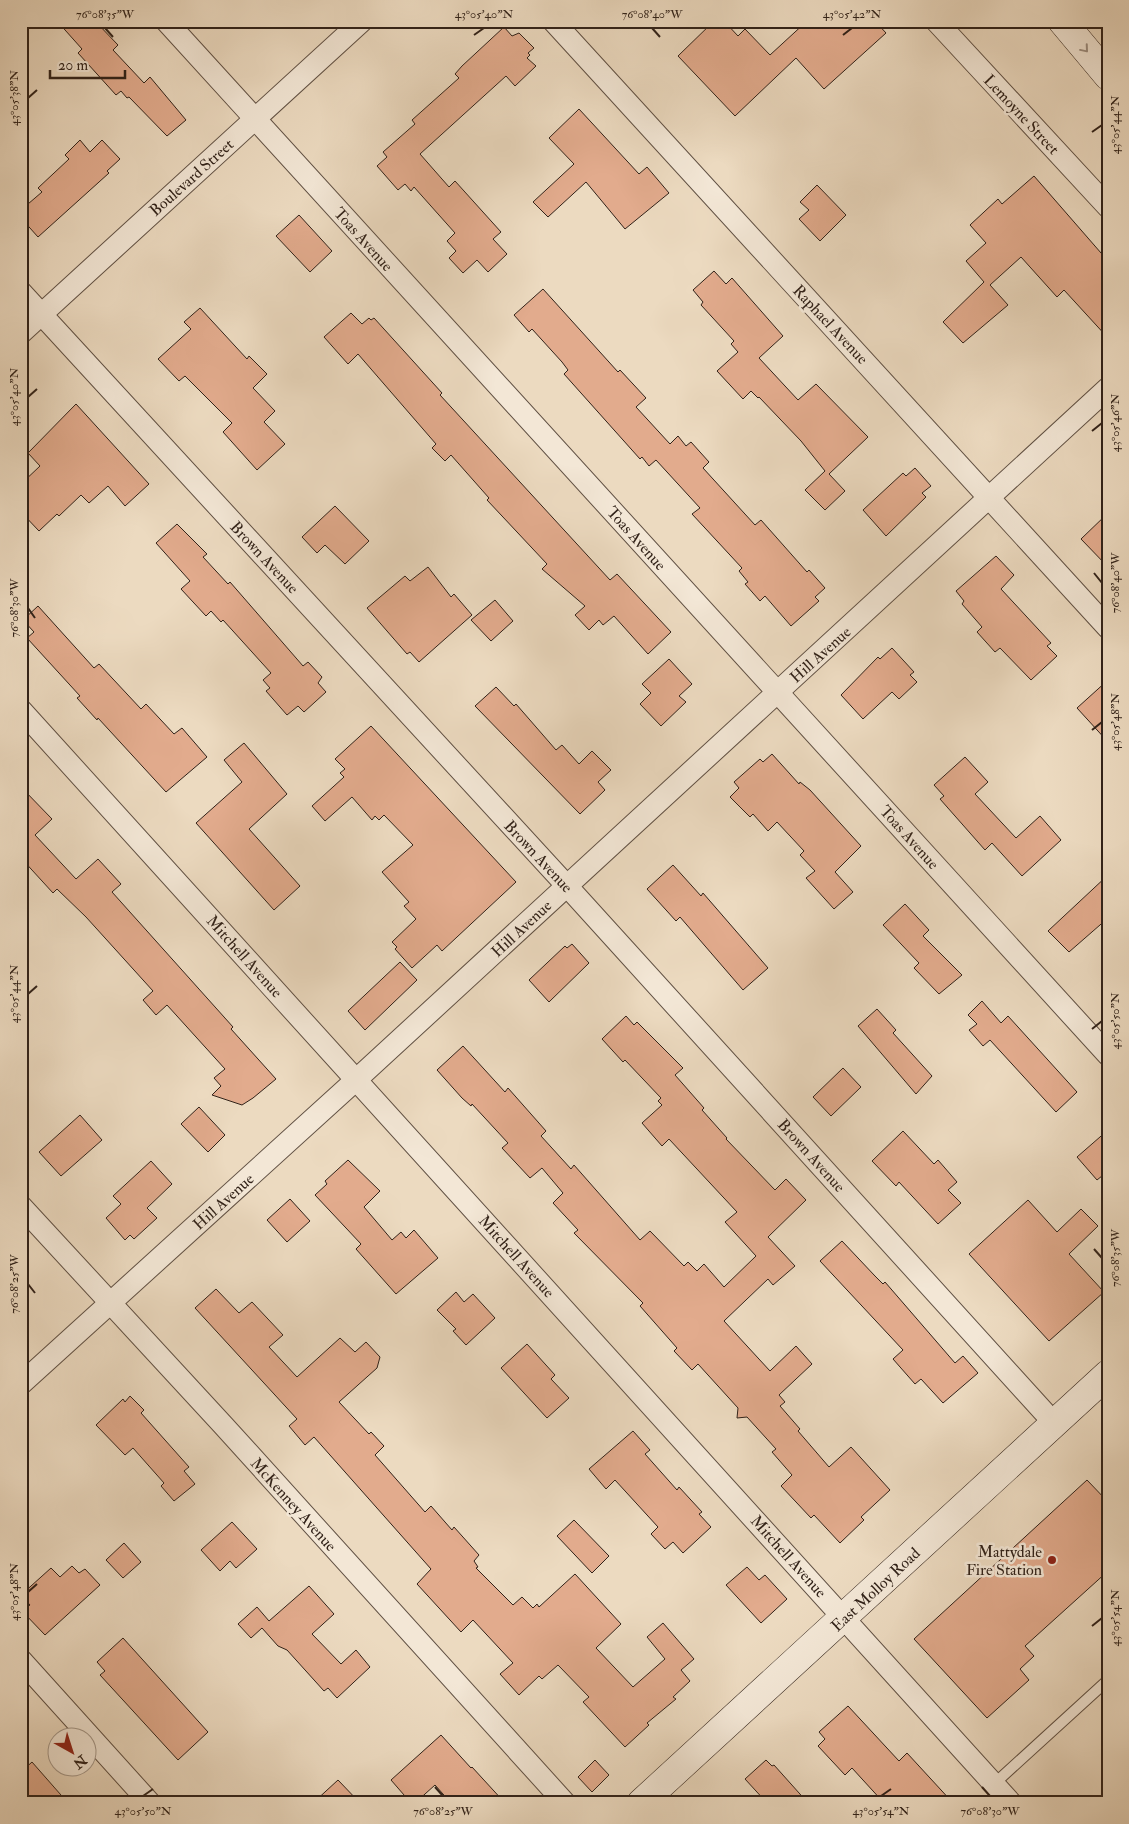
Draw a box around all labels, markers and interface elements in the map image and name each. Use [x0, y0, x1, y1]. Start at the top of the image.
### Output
text: 76°08'35"W [76, 7, 135, 22]
text: 43°05'40"N [455, 7, 513, 22]
text: 76°08'40"W [622, 7, 683, 22]
text: 43°05'42"N [823, 7, 881, 22]
one-way arrow [1080, 43, 1089, 52]
scale bar [50, 48, 125, 80]
text: 20 m [58, 56, 88, 75]
text: 43°05'38"N [7, 70, 22, 126]
street label: Lemoyne Street [979, 71, 1063, 159]
text: 43°05'44"N [1108, 95, 1123, 154]
street label: Boulevard Street [145, 135, 238, 221]
street label: Toas Avenue [329, 204, 397, 276]
street label: Raphael Avenue [788, 281, 872, 370]
text: 43°05'40"N [7, 368, 22, 426]
text: 43°05'46"N [1108, 394, 1123, 452]
street label: Toas Avenue [602, 503, 670, 575]
street label: Brown Avenue [226, 517, 303, 598]
text: 76°08'40"W [1108, 552, 1123, 613]
text: 76°08'30"W [7, 578, 22, 637]
street label: Hill Avenue [786, 622, 856, 687]
text: 43°05'48"N [1108, 693, 1123, 751]
street label: Toas Avenue [875, 802, 943, 874]
street label: Brown Avenue [500, 816, 577, 897]
street label: Hill Avenue [487, 896, 556, 962]
street label: Mitchell Avenue [202, 911, 287, 1002]
text: 43°05'44"N [7, 964, 22, 1023]
text: 43°05'50"N [1108, 992, 1123, 1050]
street label: Brown Avenue [773, 1115, 850, 1197]
street label: Hill Avenue [189, 1169, 259, 1234]
street label: Mitchell Avenue [474, 1211, 559, 1302]
text: 76°08'35"W [1108, 1228, 1123, 1287]
text: 76°08'25"W [7, 1254, 22, 1314]
street label: McKenney Avenue [246, 1454, 341, 1556]
street label: Mitchell Avenue [746, 1511, 831, 1602]
place label: Mattydale Fire Station [966, 1542, 1042, 1580]
street label: East Molloy Road [827, 1543, 924, 1636]
marker: Mattydale Fire Station [1046, 1554, 1058, 1566]
text: 43°05'48"N [7, 1563, 22, 1621]
text: 43°05'54"N [1108, 1589, 1123, 1647]
north arrow [48, 1726, 98, 1776]
text: N [69, 1751, 91, 1773]
text: 43°05'50"N [114, 1804, 172, 1819]
text: 76°08'25"W [413, 1804, 473, 1819]
text: 43°05'54"N [852, 1804, 910, 1819]
text: 76°08'30"W [961, 1804, 1020, 1819]

